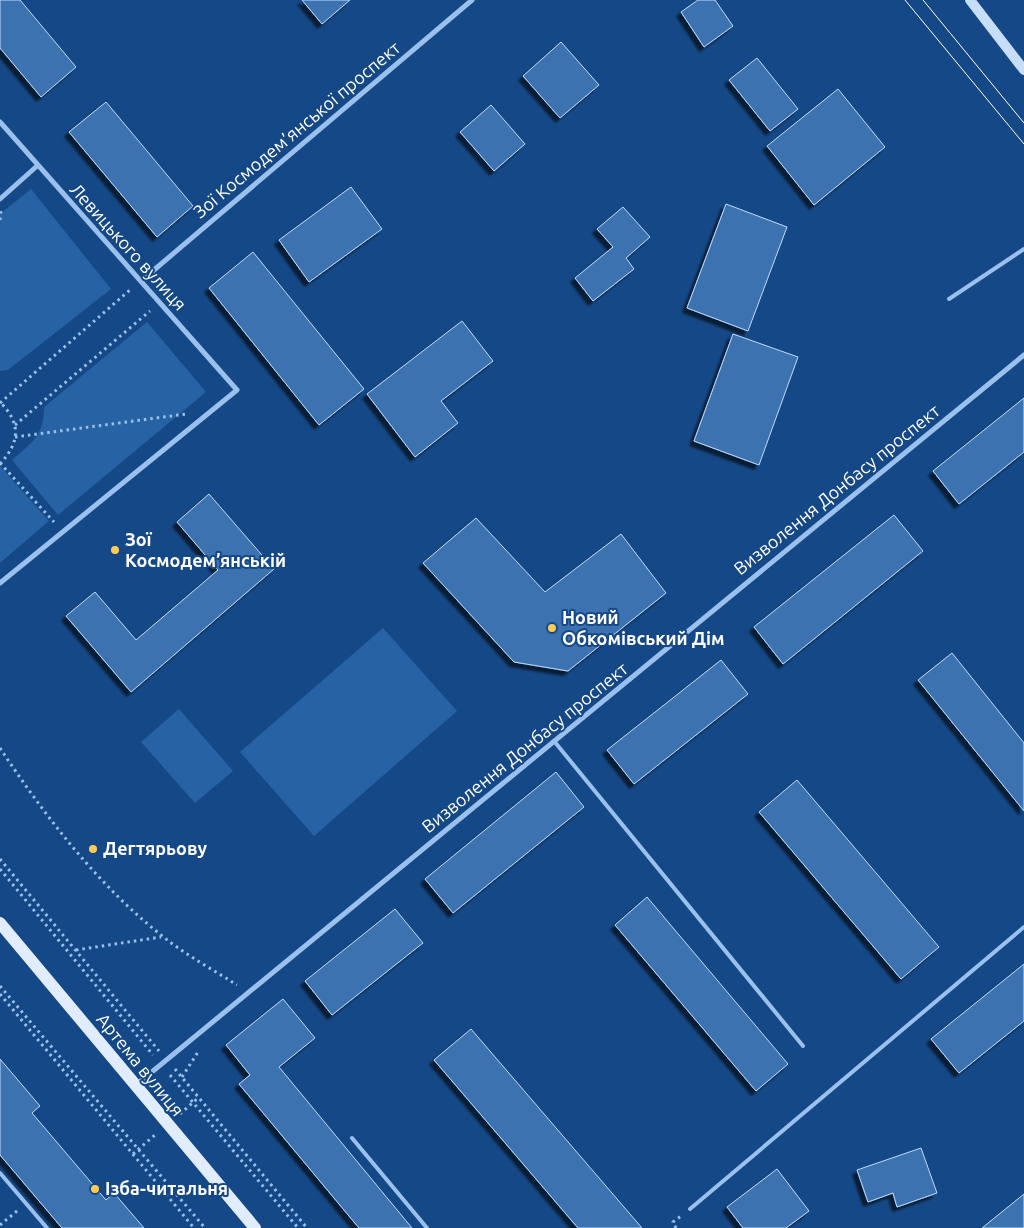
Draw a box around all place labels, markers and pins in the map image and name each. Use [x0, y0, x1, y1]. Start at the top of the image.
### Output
place label: Зої Космодем’янській [125, 529, 286, 570]
marker: Зої Космодем’янській [109, 544, 121, 556]
place label: Новий Обкомівський Дім [562, 607, 725, 648]
marker: Новий Обкомівський Дім [546, 622, 558, 634]
place label: Дегтярьову [103, 838, 207, 858]
marker: Дегтярьову [87, 843, 99, 855]
place label: Ізба-читальня [105, 1178, 228, 1198]
marker: Ізба-читальня [89, 1183, 101, 1195]

